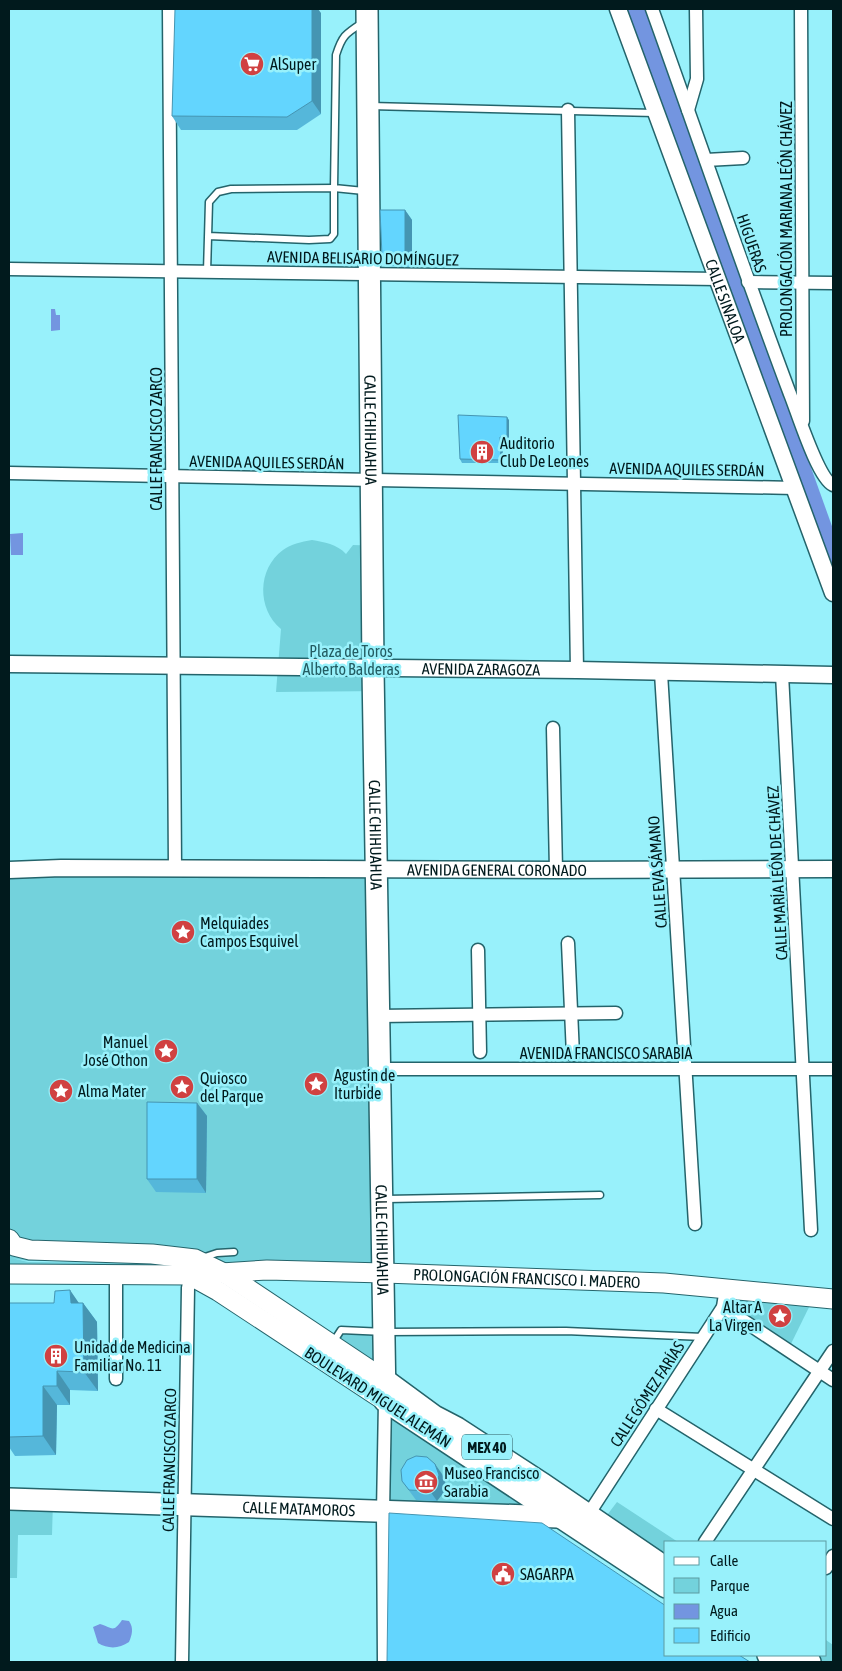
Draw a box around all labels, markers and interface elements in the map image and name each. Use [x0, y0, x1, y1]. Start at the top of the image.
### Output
supermarket icon: AlSuper [239, 51, 265, 77]
place label: AlSuper [270, 55, 316, 74]
street label: PROLONGACIÓN MARIANA LEÓN CHÁVEZ [777, 101, 795, 337]
street label: HIGUERAS [734, 211, 770, 275]
street label: AVENIDA BELISARIO DOMÍNGUEZ [267, 247, 459, 269]
street label: CALLE SINALOA [702, 257, 749, 345]
street label: CALLE FRANCISCO ZARCO [147, 367, 165, 511]
street label: CALLE CHIHUAHUA [361, 375, 380, 485]
place label: Auditorio Club De Leones [500, 434, 589, 470]
building icon: Auditorio Club De Leones [469, 439, 495, 465]
street label: AVENIDA AQUILES SERDÁN [189, 452, 345, 472]
street label: AVENIDA AQUILES SERDÁN [609, 459, 765, 479]
park label: Plaza de Toros Alberto Balderas [302, 642, 400, 678]
street label: AVENIDA ZARAGOZA [422, 659, 540, 679]
street label: CALLE CHIHUAHUA [366, 780, 386, 890]
street label: CALLE MARÍA LEÓN DE CHÁVEZ [763, 785, 791, 961]
street label: CALLE EVA SÁMANO [644, 815, 670, 929]
street label: AVENIDA GENERAL CORONADO [407, 860, 587, 879]
place label: Melquiades Campos Esquivel [200, 914, 299, 951]
place icon: Melquiades Campos Esquivel [170, 919, 196, 945]
place label: Manuel José Othon [83, 1033, 149, 1069]
place icon: Manuel José Othon [153, 1038, 179, 1064]
street label: AVENIDA FRANCISCO SARABIA [520, 1044, 693, 1062]
place label: Agustín de Iturbide [334, 1066, 395, 1102]
place label: Quiosco del Parque [200, 1069, 264, 1106]
place icon: Agustín de Iturbide [303, 1071, 329, 1097]
place icon: Quiosco del Parque [169, 1074, 195, 1100]
place icon: Alma Mater [48, 1078, 74, 1104]
place label: Alma Mater [78, 1082, 146, 1100]
street label: CALLE CHIHUAHUA [372, 1185, 392, 1295]
street label: PROLONGACIÓN FRANCISCO I. MADERO [413, 1265, 641, 1291]
place label: Altar A La Virgen [709, 1298, 762, 1335]
place icon: Altar A La Virgen [767, 1303, 793, 1329]
place label: Unidad de Medicina Familiar No. 11 [74, 1338, 191, 1374]
street label: CALLE GÓMEZ FARÍAS [606, 1338, 688, 1450]
building icon: Unidad de Medicina Familiar No. 11 [43, 1343, 69, 1369]
street label: BOULEVARD MIGUEL ALEMÁN [302, 1343, 454, 1451]
street label: CALLE FRANCISCO ZARCO [159, 1388, 179, 1532]
road number: MEX 40 [462, 1434, 512, 1460]
place label: Museo Francisco Sarabia [444, 1464, 539, 1500]
museum icon: Museo Francisco Sarabia [413, 1469, 439, 1495]
street label: CALLE MATAMOROS [242, 1498, 356, 1519]
legend [664, 1541, 827, 1656]
text: Calle [710, 1552, 739, 1569]
public building icon: SAGARPA [490, 1561, 516, 1587]
place label: SAGARPA [520, 1565, 574, 1583]
text: Parque [710, 1577, 750, 1594]
text: Agua [710, 1602, 738, 1619]
text: Edificio [710, 1627, 751, 1644]

